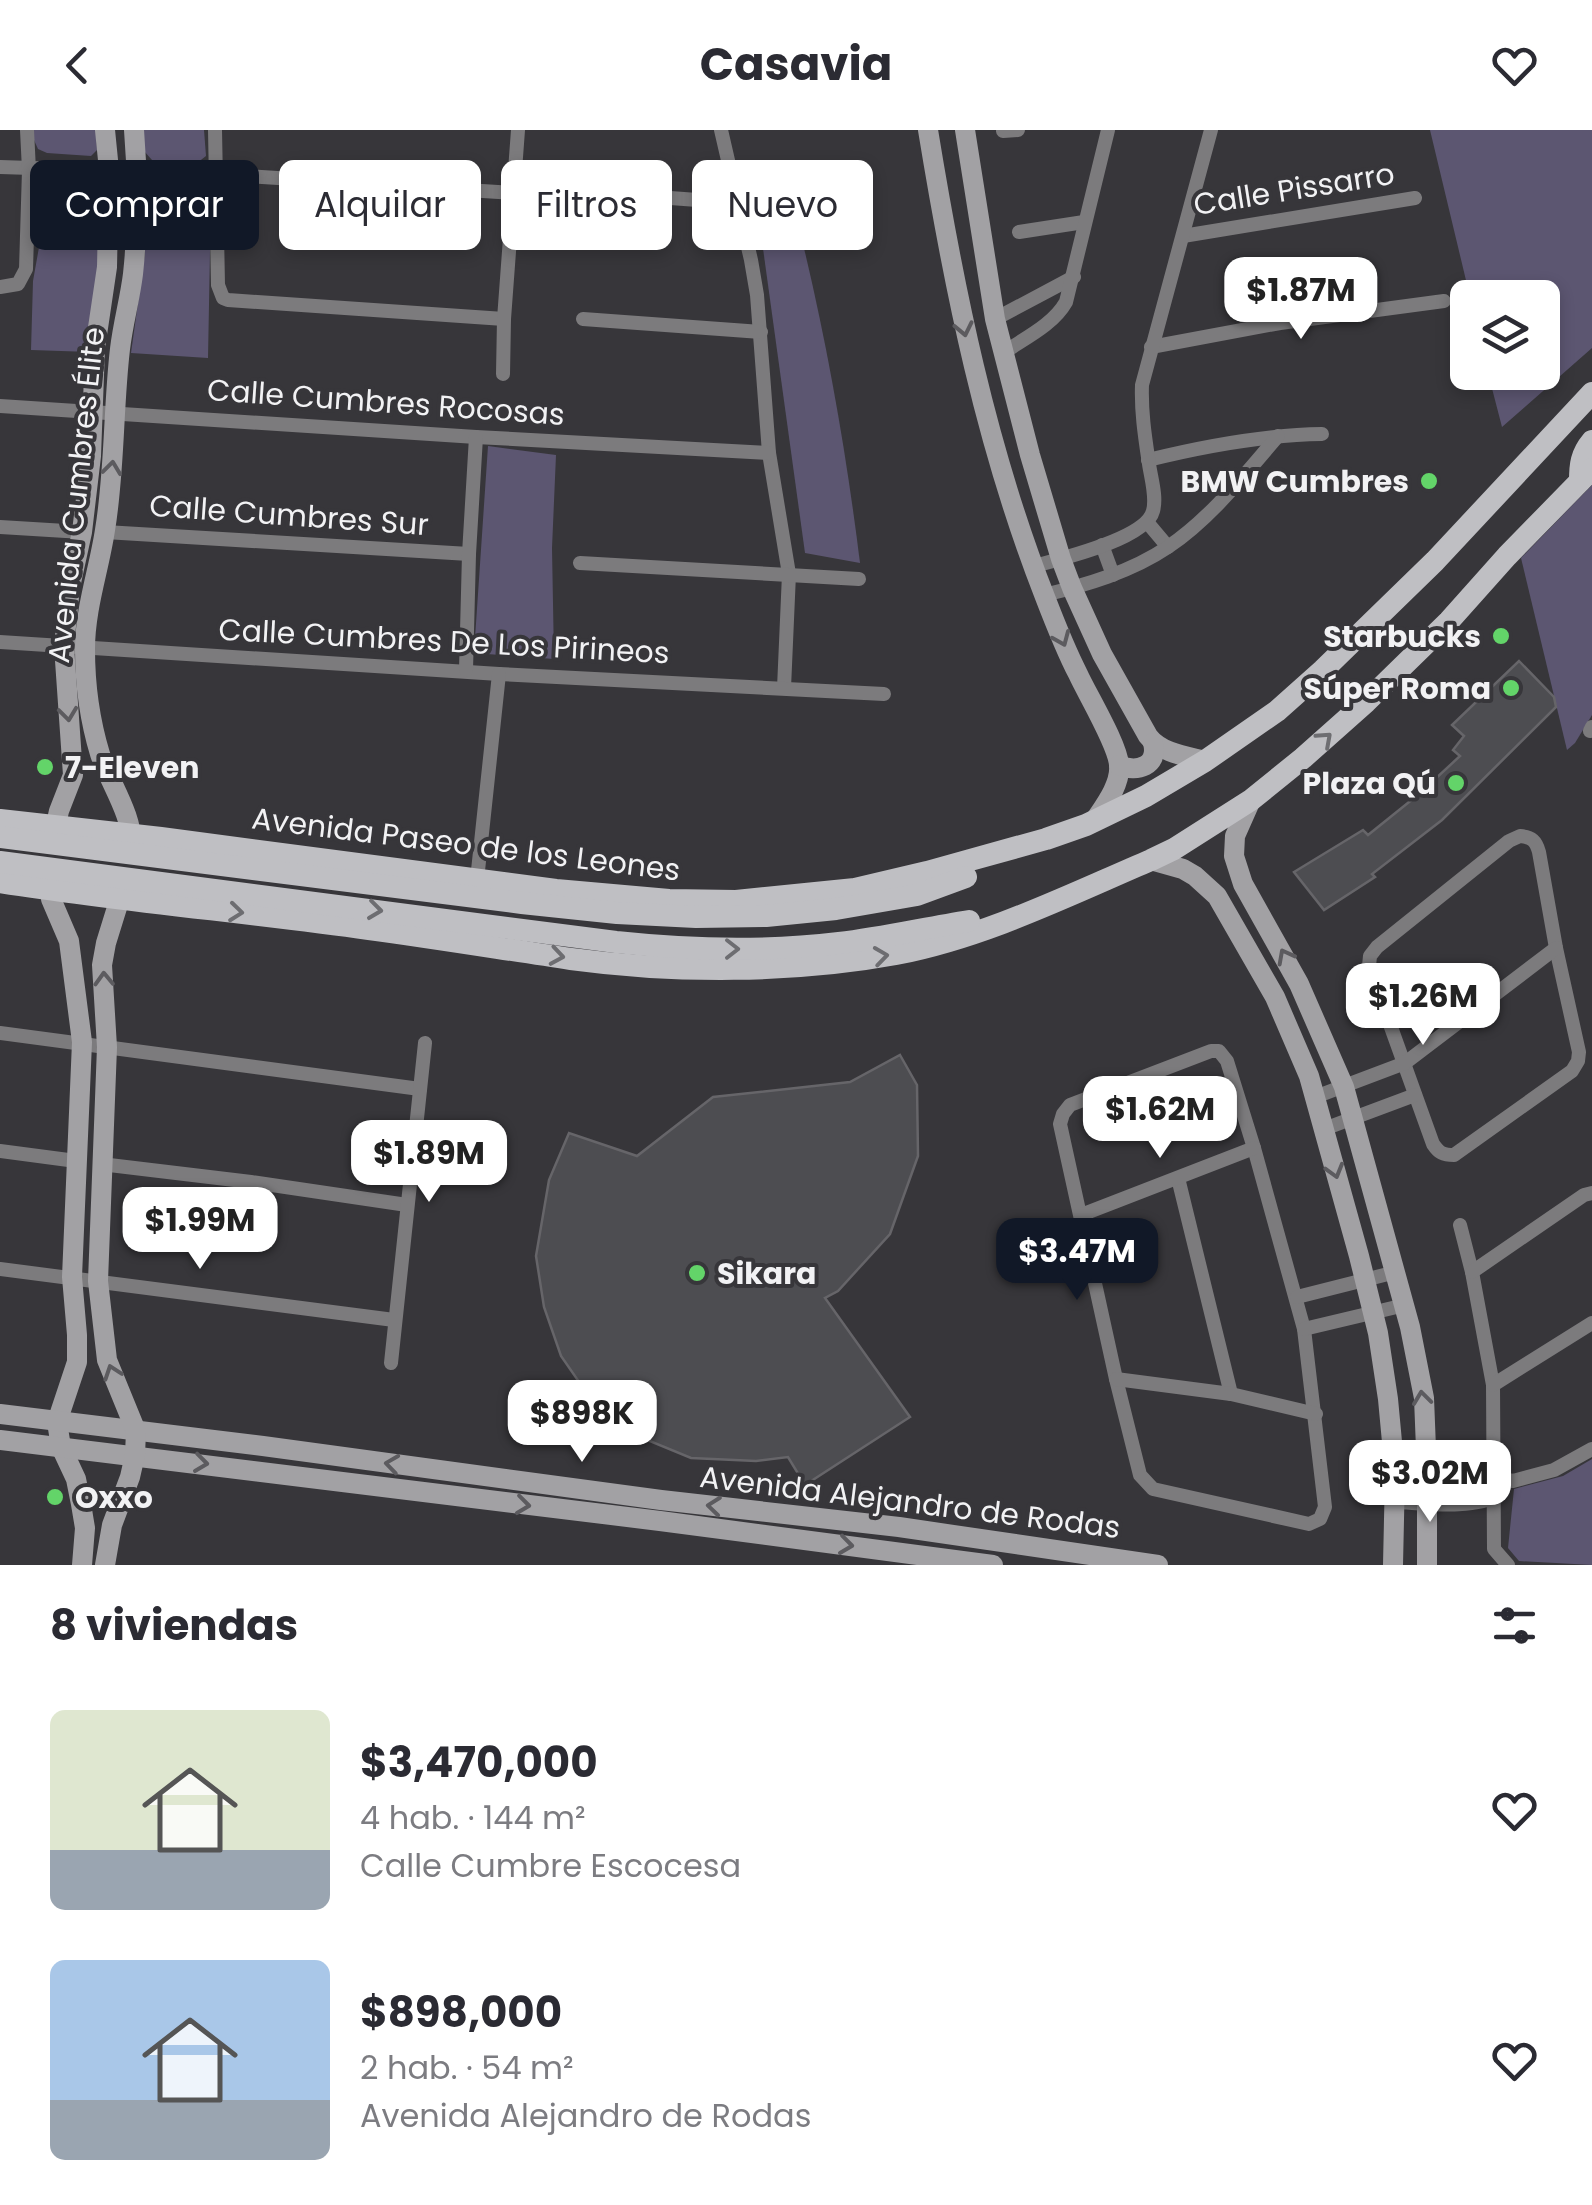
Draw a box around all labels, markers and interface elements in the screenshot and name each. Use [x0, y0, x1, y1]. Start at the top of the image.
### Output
text: Casavia [700, 33, 892, 96]
icon: back [50, 38, 105, 93]
icon: heart [1487, 38, 1542, 93]
street label: Calle Pissarro [1191, 152, 1397, 226]
chip: Comprar [30, 160, 259, 250]
chip: Alquilar [279, 160, 481, 250]
chip: Filtros [501, 160, 672, 250]
chip: Nuevo [692, 160, 873, 250]
pin: $1.87M [1220, 257, 1382, 342]
text: $1.87M [1246, 267, 1356, 312]
map controls [1450, 280, 1560, 390]
button: layers [1450, 280, 1560, 390]
one-way arrow [952, 320, 973, 337]
street label: Avenida Cumbres Élite [37, 325, 115, 665]
street label: Calle Cumbres Rocosas [206, 368, 566, 436]
one-way arrow [101, 460, 122, 476]
place label: BMW Cumbres [1180, 460, 1409, 503]
marker: BMW Cumbres [1418, 470, 1440, 492]
street label: Calle Cumbres Sur [148, 484, 430, 546]
street label: Calle Cumbres De Los Pirineos [217, 608, 671, 674]
place label: Starbucks [1323, 615, 1481, 658]
marker: Starbucks [1490, 625, 1512, 647]
one-way arrow [1050, 628, 1070, 646]
place label: Súper Roma [1303, 667, 1491, 710]
marker: Súper Roma [1500, 677, 1522, 699]
one-way arrow [57, 706, 78, 722]
one-way arrow [1313, 733, 1332, 751]
place label: 7-Eleven [65, 746, 200, 789]
marker: 7-Eleven [34, 756, 56, 778]
place label: Plaza Qú [1303, 762, 1436, 805]
marker: Plaza Qú [1445, 772, 1467, 794]
street label: Avenida Paseo de los Leones [249, 796, 683, 892]
one-way arrow [366, 898, 383, 919]
one-way arrow [228, 901, 244, 922]
one-way arrow [724, 938, 740, 960]
one-way arrow [549, 945, 566, 966]
one-way arrow [873, 946, 889, 967]
one-way arrow [1277, 948, 1297, 966]
pin: $1.26M [1342, 963, 1504, 1048]
one-way arrow [93, 970, 114, 986]
text: $1.26M [1368, 973, 1478, 1018]
pin: $1.62M [1079, 1076, 1241, 1161]
text: $1.62M [1105, 1086, 1215, 1131]
pin: $1.89M [348, 1120, 510, 1205]
text: $1.89M [373, 1130, 485, 1175]
one-way arrow [1323, 1162, 1344, 1179]
pin: $1.99M [119, 1187, 281, 1272]
text: $1.99M [145, 1197, 255, 1242]
pin: $3.47M [996, 1218, 1158, 1303]
text: $3.47M [1018, 1228, 1136, 1273]
place label: Sikara [717, 1252, 816, 1295]
marker: Sikara [686, 1262, 708, 1284]
one-way arrow [103, 1364, 124, 1381]
pin: $898K [512, 1380, 652, 1465]
one-way arrow [1413, 1389, 1434, 1406]
text: $898K [530, 1390, 634, 1435]
pin: $3.02M [1349, 1440, 1511, 1525]
text: $3.02M [1371, 1450, 1489, 1495]
one-way arrow [193, 1452, 209, 1473]
one-way arrow [383, 1455, 400, 1476]
street label: Avenida Alejandro de Rodas [697, 1455, 1123, 1549]
place label: Oxxo [75, 1476, 153, 1519]
marker: Oxxo [44, 1486, 66, 1508]
one-way arrow [516, 1494, 532, 1515]
one-way arrow [706, 1496, 722, 1517]
one-way arrow [838, 1534, 854, 1555]
text: 8 viviendas [50, 1596, 298, 1655]
icon: filters [1487, 1598, 1542, 1653]
text: $3,470,000 [360, 1733, 598, 1792]
icon: home [130, 1750, 250, 1870]
icon: heart [1487, 1783, 1542, 1838]
text: 4 hab. · 144 m² [360, 1795, 586, 1840]
text: Calle Cumbre Escocesa [360, 1843, 741, 1888]
text: $898,000 [360, 1983, 562, 2042]
icon: home [130, 2000, 250, 2120]
icon: heart [1487, 2033, 1542, 2088]
text: 2 hab. · 54 m² [360, 2045, 574, 2090]
text: Avenida Alejandro de Rodas [360, 2093, 811, 2138]

